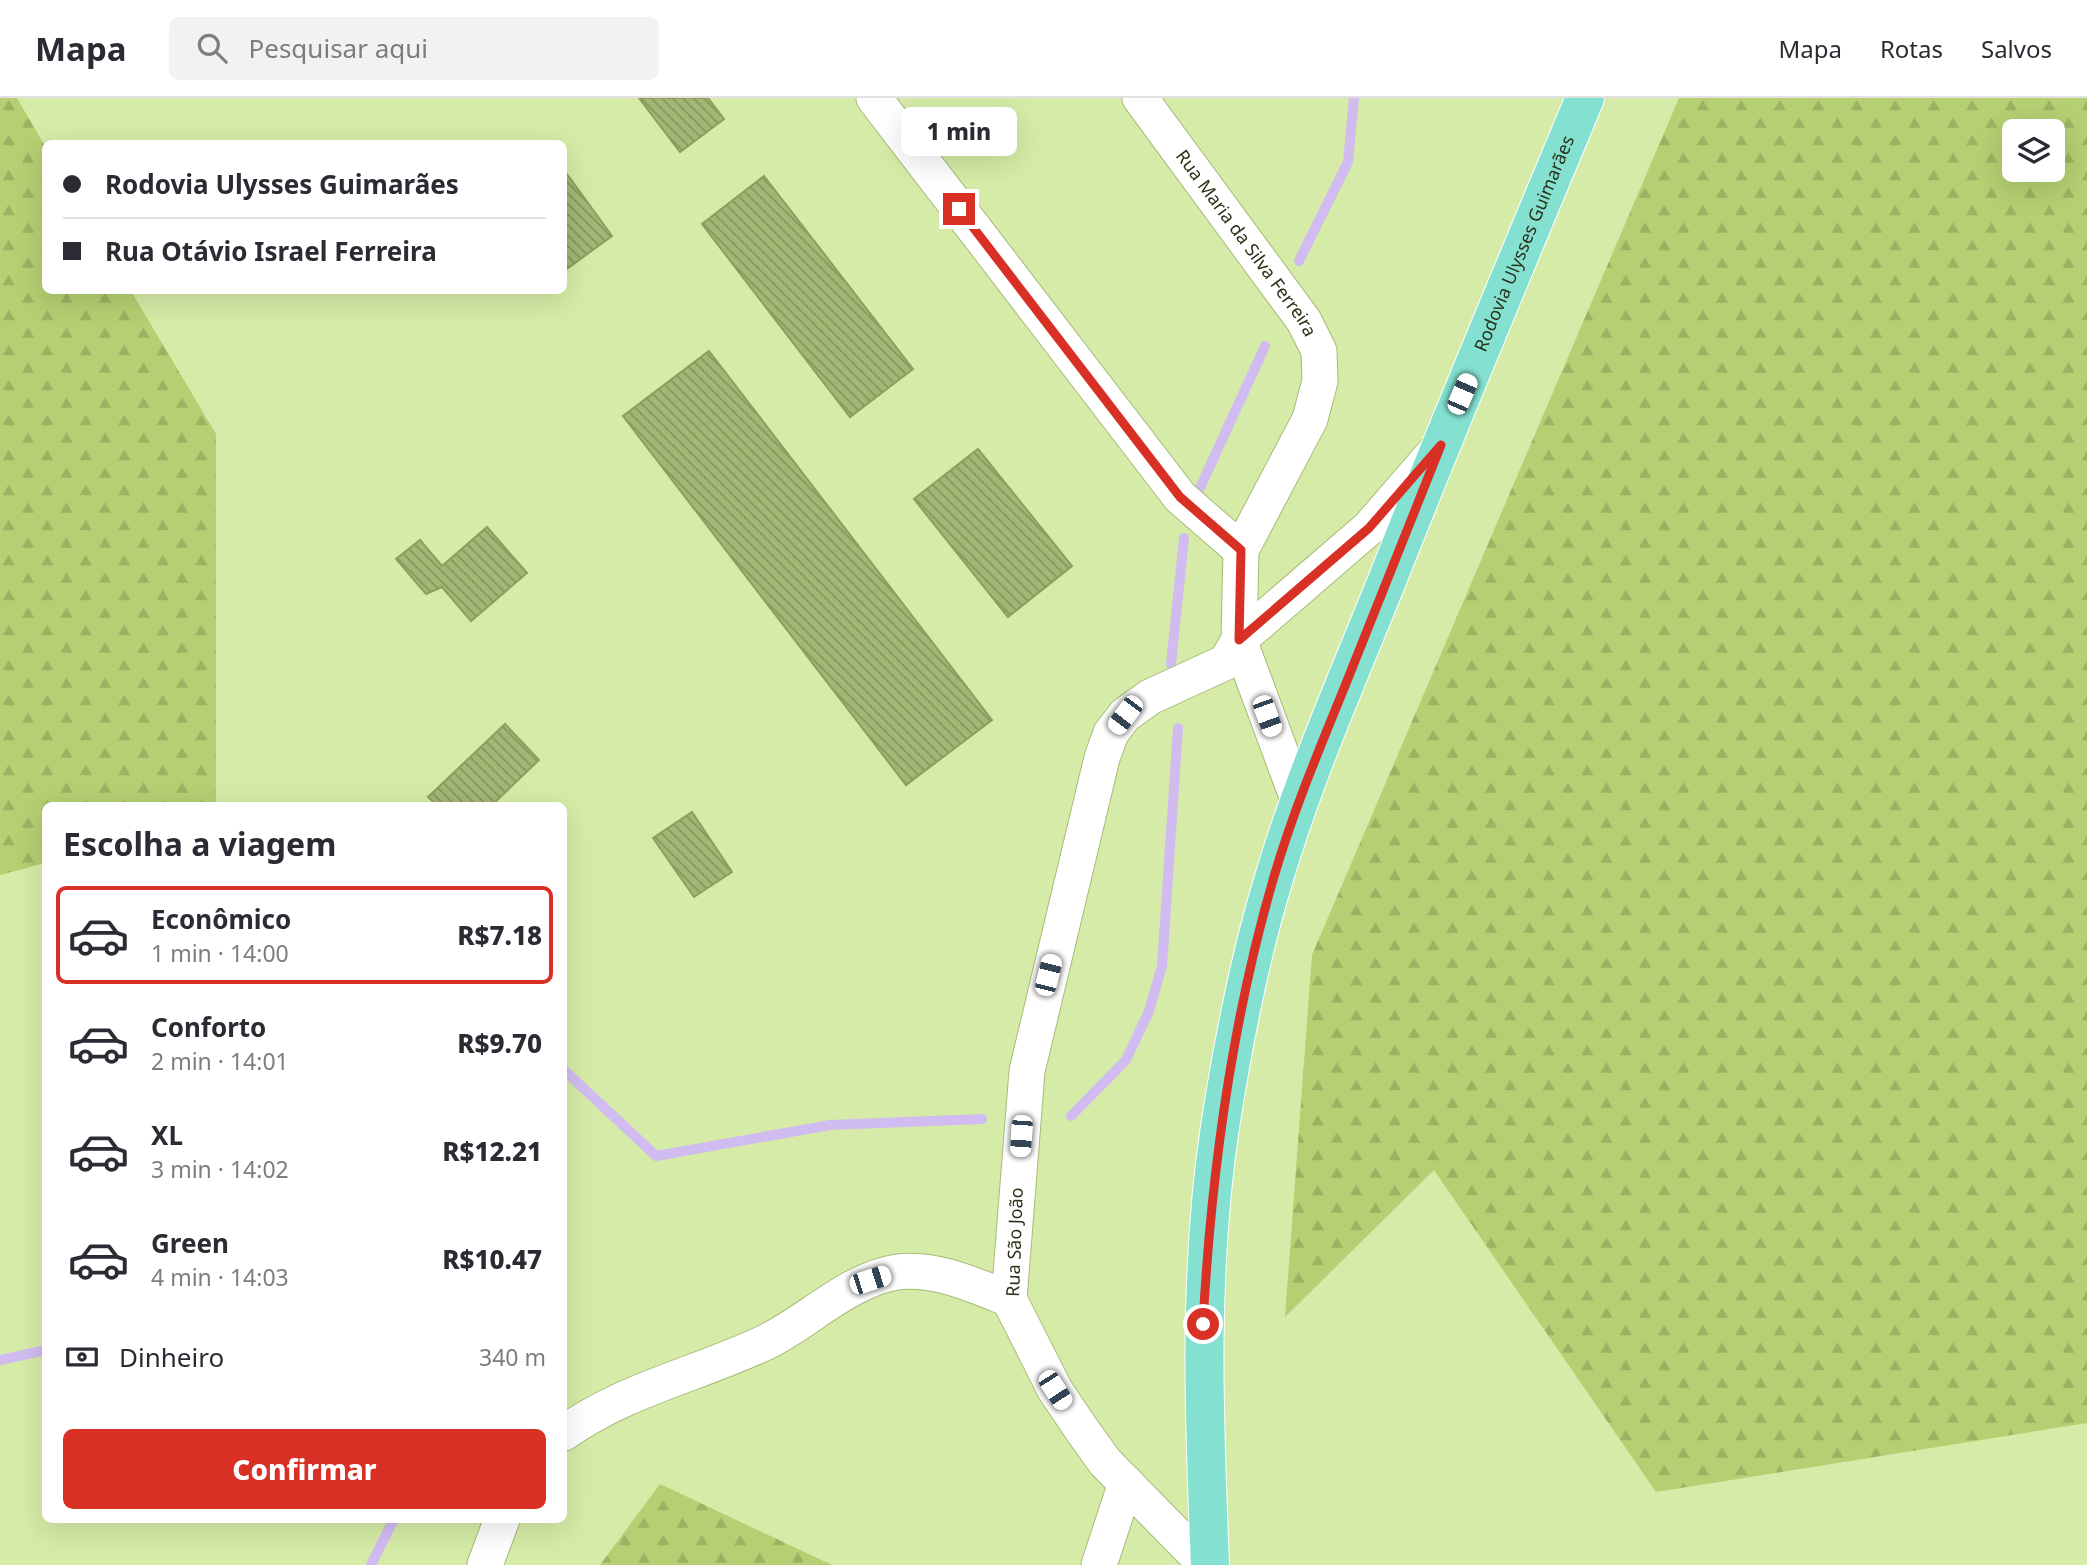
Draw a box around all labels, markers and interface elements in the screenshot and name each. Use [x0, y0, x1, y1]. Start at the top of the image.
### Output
search box [169, 17, 659, 80]
text: Mapa [35, 26, 127, 71]
icon: search [193, 29, 231, 67]
text: Pesquisar aqui [249, 30, 428, 66]
text: Mapa [1778, 32, 1842, 65]
text: Rotas [1880, 32, 1943, 65]
text: Salvos [1981, 32, 2052, 65]
callout: 1 min [901, 108, 1017, 156]
text: 1 min [927, 115, 991, 147]
map controls [2002, 119, 2065, 182]
button: layers [2002, 119, 2065, 182]
street label: Rodovia Ulysses Guimarães [1468, 132, 1579, 355]
street label: Rua Maria da Silva Ferreira [1171, 144, 1323, 340]
text: Rodovia Ulysses Guimarães [105, 166, 459, 202]
route end [943, 193, 975, 225]
text: Rua Otávio Israel Ferreira [105, 233, 437, 269]
car [1445, 371, 1480, 417]
car [1104, 692, 1147, 738]
car [1250, 693, 1285, 739]
text: Escolha a viagem [63, 822, 336, 865]
text: Econômico [151, 901, 291, 937]
icon: car [67, 904, 130, 967]
text: R$7.18 [457, 917, 542, 953]
text: 1 min · 14:00 [151, 937, 289, 969]
car [1033, 952, 1064, 998]
text: Conforto [151, 1009, 266, 1045]
icon: car [67, 1012, 130, 1075]
text: R$9.70 [457, 1025, 542, 1061]
text: 2 min · 14:01 [151, 1045, 289, 1077]
car [1010, 1114, 1033, 1158]
text: XL [151, 1117, 183, 1153]
icon: car [67, 1120, 130, 1183]
text: R$12.21 [442, 1133, 542, 1169]
text: 3 min · 14:02 [151, 1153, 289, 1185]
street label: Rua São João [1000, 1187, 1028, 1297]
text: Green [151, 1225, 229, 1261]
icon: car [67, 1228, 130, 1291]
text: R$10.47 [442, 1241, 542, 1277]
text: 4 min · 14:03 [151, 1261, 289, 1293]
car [847, 1264, 894, 1296]
route start [1187, 1308, 1219, 1340]
icon: cash [63, 1338, 101, 1376]
text: Dinheiro [119, 1339, 224, 1375]
text: 340 m [479, 1341, 546, 1373]
car [1035, 1367, 1076, 1413]
button: Confirmar [63, 1429, 546, 1509]

